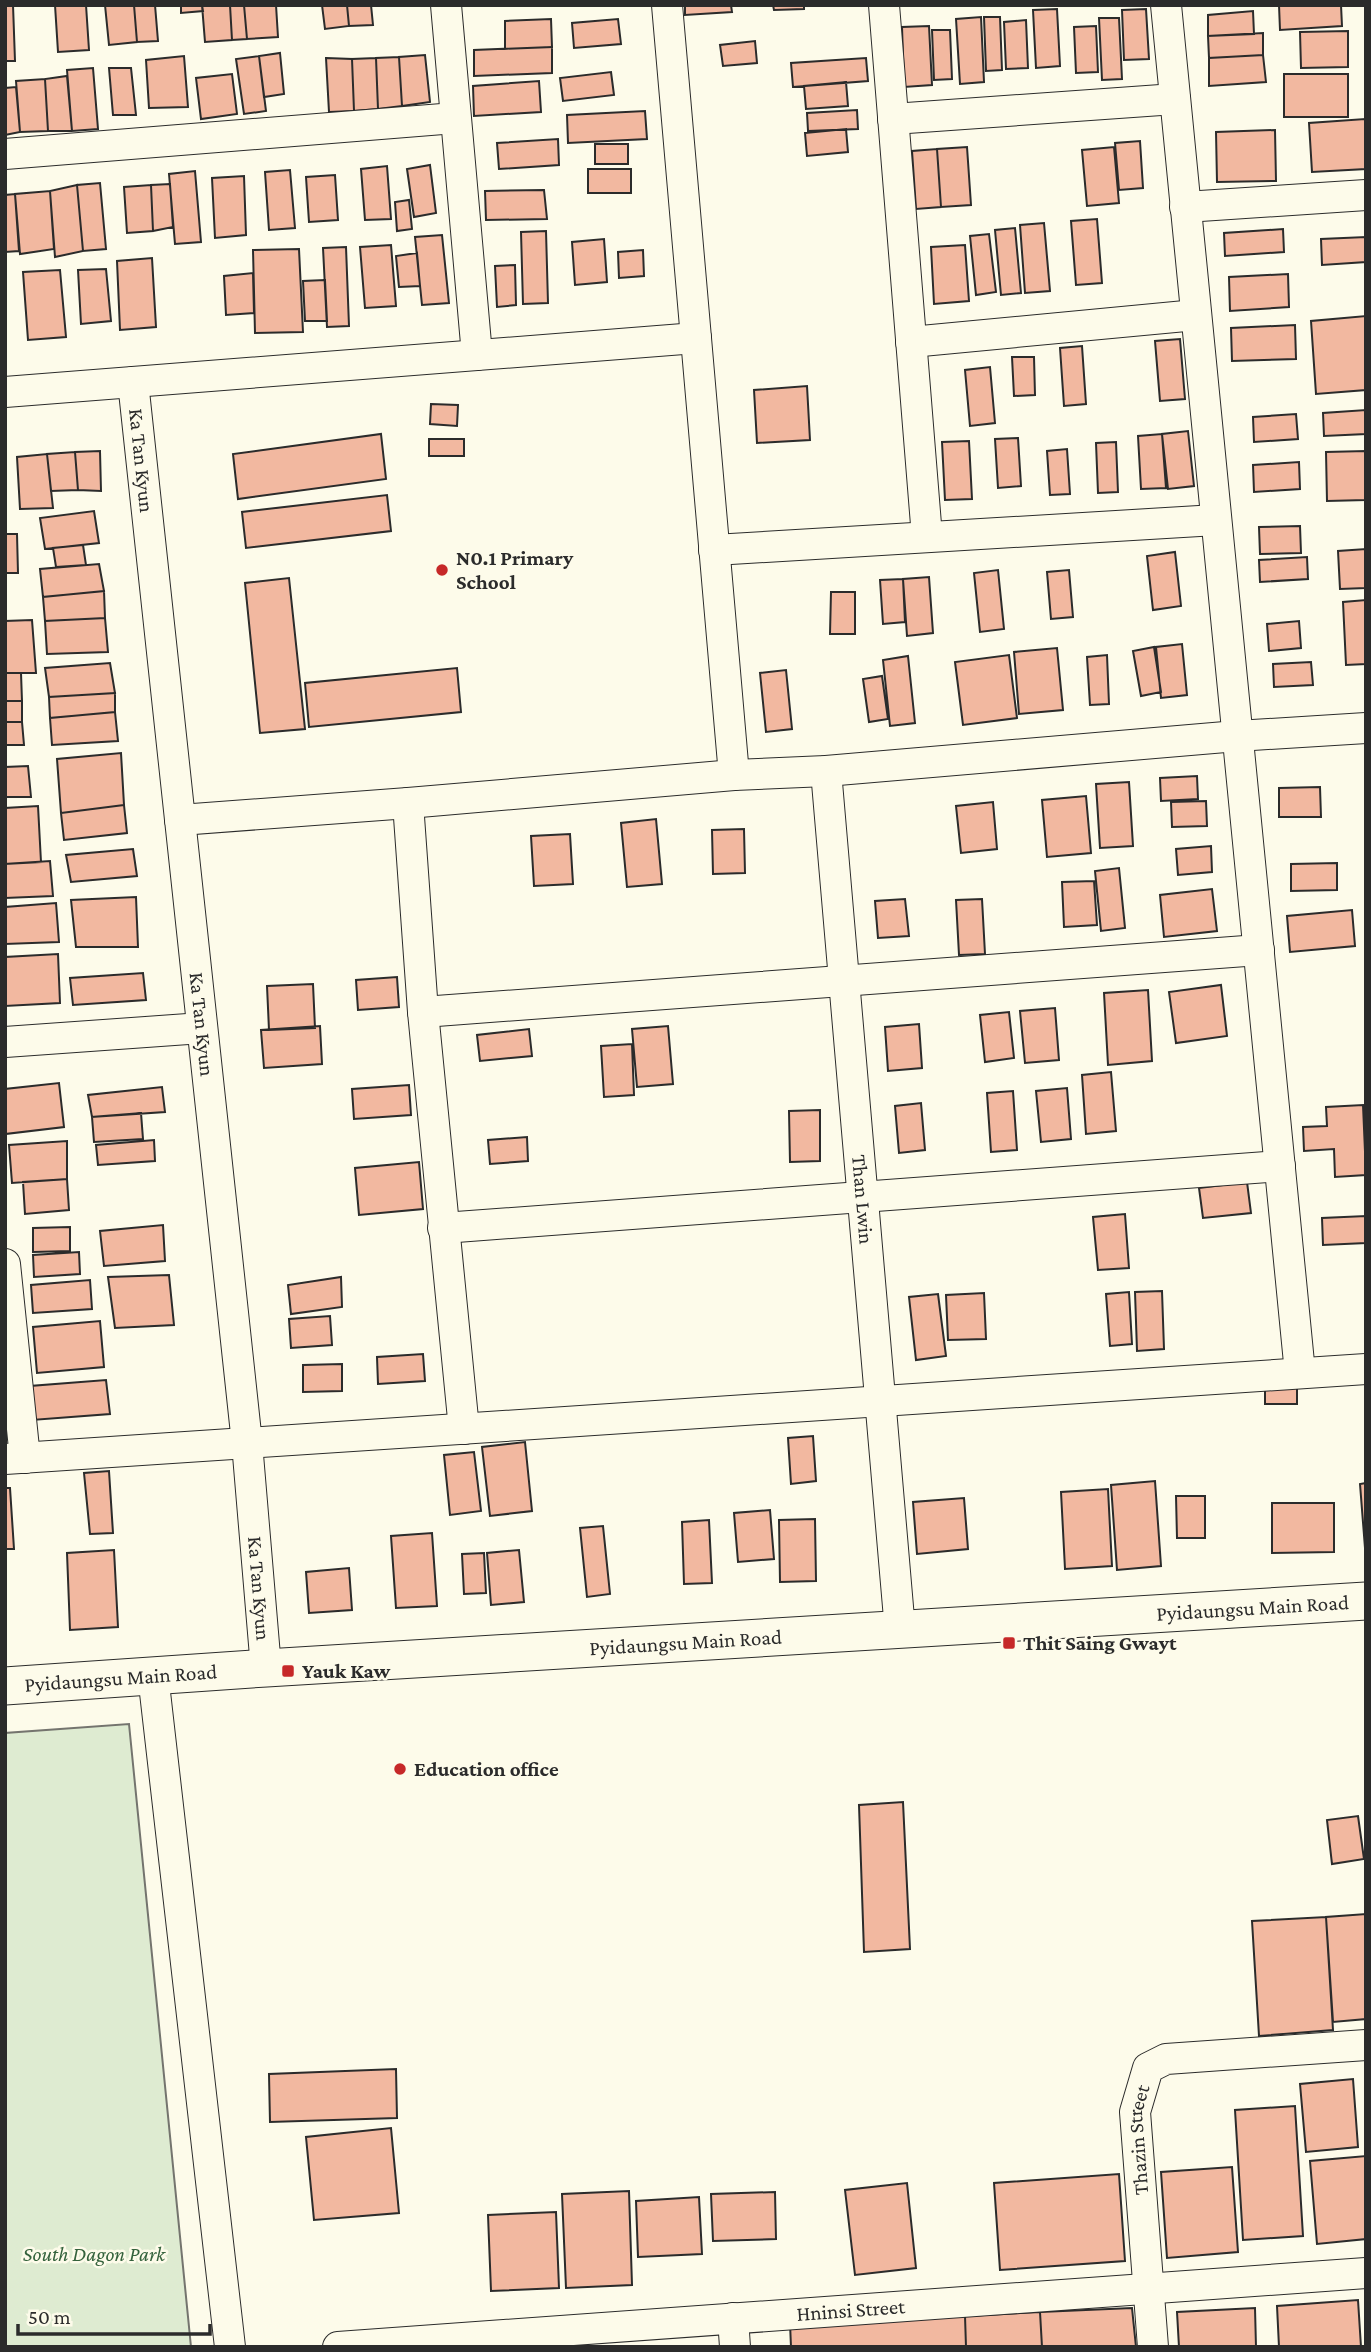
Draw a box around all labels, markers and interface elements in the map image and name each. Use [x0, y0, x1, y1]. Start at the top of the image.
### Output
street label: Ka Tan Kyun [124, 407, 159, 514]
place label: N0.1 Primary School [456, 546, 574, 594]
marker: N0.1 Primary School [434, 562, 450, 578]
street label: Ka Tan Kyun [184, 971, 220, 1078]
street label: Than Lwin [847, 1154, 879, 1245]
street label: Ka Tan Kyun [243, 1535, 276, 1642]
street label: Pyidaungsu Main Road [1156, 1590, 1350, 1626]
street label: Pyidaungsu Main Road [589, 1625, 783, 1660]
place label: Thit Saing Gwayt [1023, 1631, 1177, 1655]
marker: Thit Saing Gwayt [1001, 1635, 1017, 1651]
street label: Pyidaungsu Main Road [24, 1659, 218, 1697]
place label: Yauk Kaw [302, 1659, 391, 1683]
marker: Yauk Kaw [280, 1663, 296, 1679]
place label: Education office [414, 1757, 559, 1781]
marker: Education office [392, 1761, 408, 1777]
street label: Thazin Street [1123, 2081, 1155, 2196]
park label: South Dagon Park [23, 2242, 166, 2266]
scale bar [18, 2292, 210, 2336]
street label: Hninsi Street [796, 2294, 907, 2326]
text: 50 m [28, 2305, 71, 2329]

